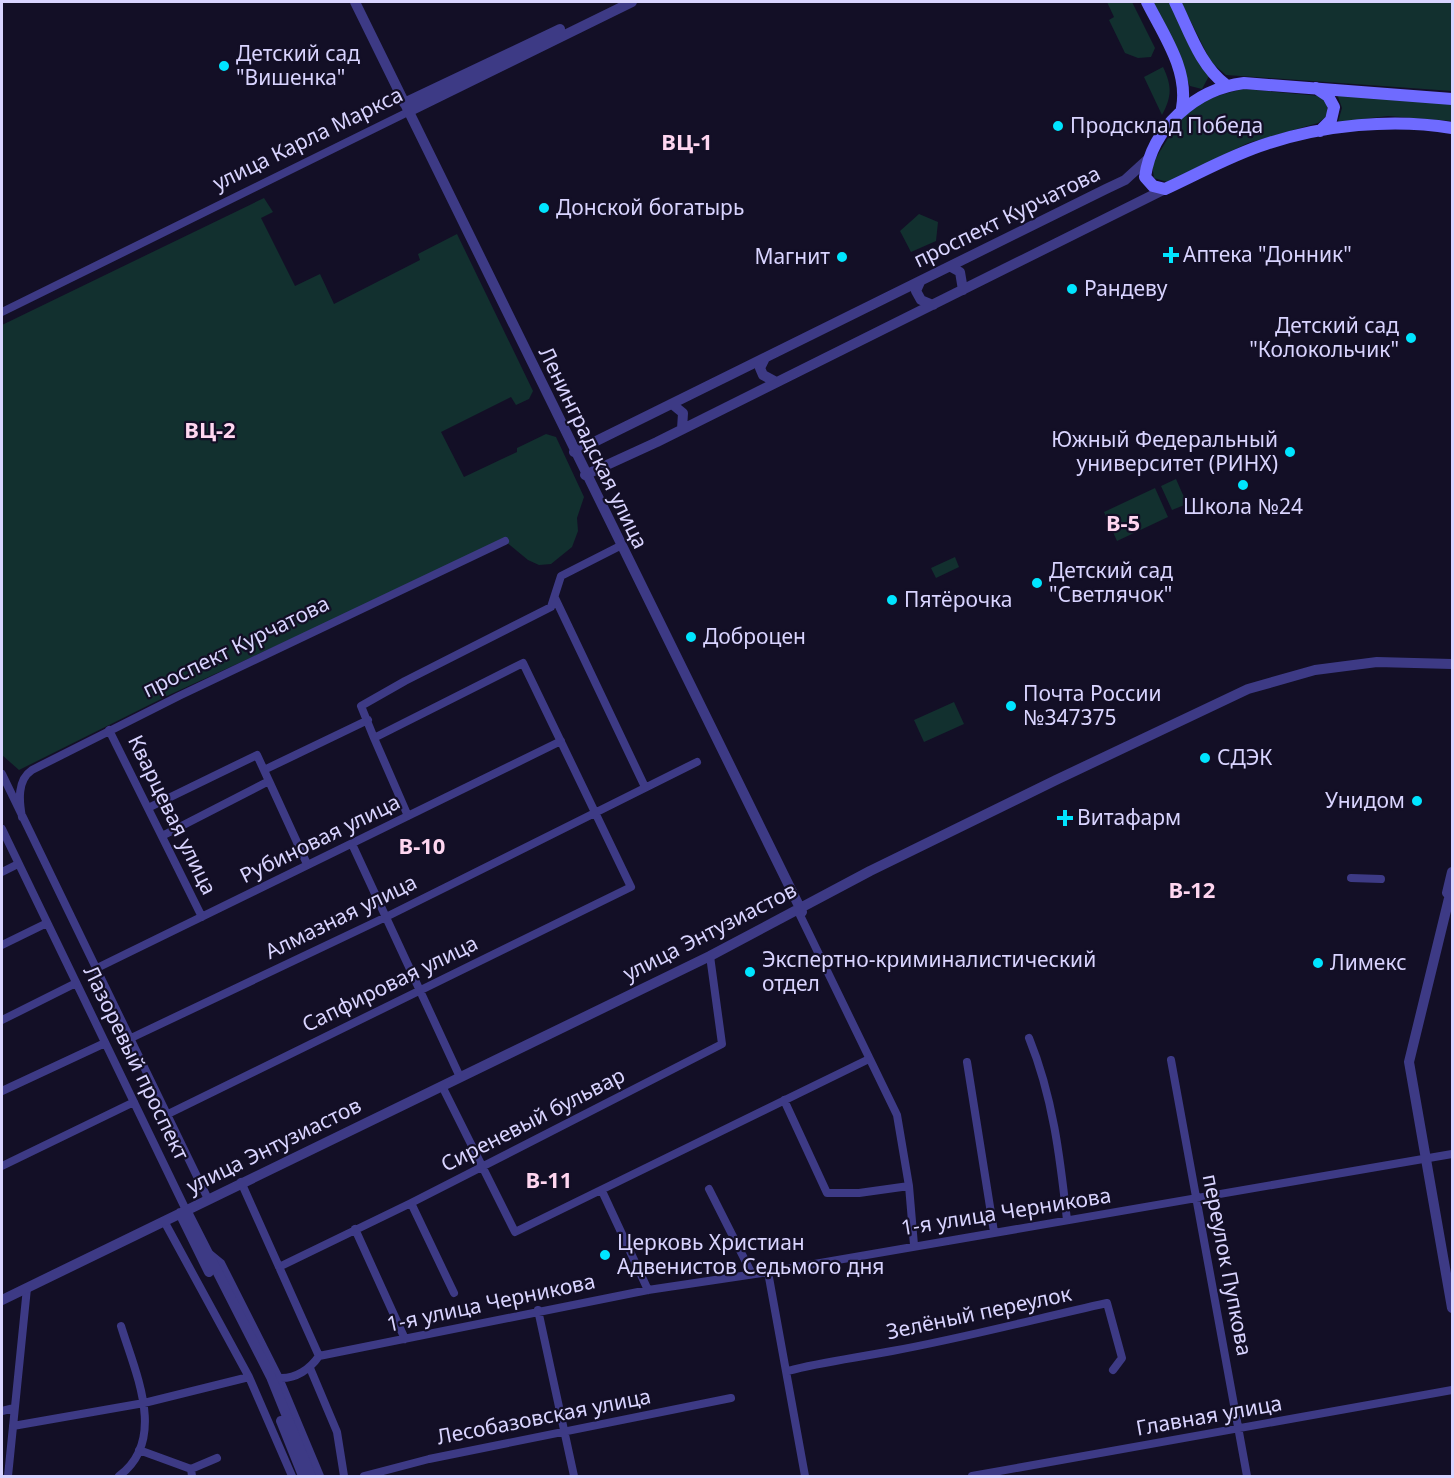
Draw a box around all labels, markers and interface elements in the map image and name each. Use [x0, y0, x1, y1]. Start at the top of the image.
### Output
place label: Детский сад "Вишенка" [236, 39, 360, 91]
marker: Детский сад "Вишенка" [217, 59, 231, 73]
street label: улица Карла Маркса [208, 80, 407, 196]
place label: Продсклад Победа [1070, 111, 1263, 139]
marker: Продсклад Победа [1051, 119, 1065, 133]
district label: ВЦ-1 [661, 126, 713, 156]
street label: проспект Курчатова [909, 159, 1105, 274]
place label: Донской богатырь [556, 193, 744, 221]
marker: Донской богатырь [537, 201, 551, 215]
place label: Аптека "Донник" [1183, 240, 1352, 268]
place label: Магнит [754, 242, 830, 270]
marker: Аптека "Донник" [1164, 248, 1178, 262]
marker: Магнит [835, 250, 849, 264]
place label: Рандеву [1084, 274, 1168, 302]
marker: Рандеву [1065, 282, 1079, 296]
place label: Детский сад "Колокольчик" [1249, 311, 1399, 363]
marker: Детский сад "Колокольчик" [1404, 331, 1418, 345]
street label: Ленинградская улица [533, 342, 655, 553]
district label: ВЦ-2 [184, 414, 236, 444]
place label: Южный Федеральный университет (РИНХ) [1051, 425, 1278, 477]
marker: Южный Федеральный университет (РИНХ) [1283, 445, 1297, 459]
marker: Школа №24 [1236, 478, 1250, 492]
place label: Школа №24 [1183, 492, 1303, 520]
district label: В-5 [1106, 507, 1140, 537]
place label: Детский сад "Светлячок" [1049, 556, 1173, 608]
marker: Детский сад "Светлячок" [1030, 576, 1044, 590]
place label: Пятёрочка [904, 585, 1012, 613]
street label: проспект Курчатова [138, 589, 334, 704]
marker: Пятёрочка [885, 593, 899, 607]
place label: Доброцен [703, 622, 806, 650]
marker: Доброцен [684, 630, 698, 644]
place label: Почта России №347375 [1023, 679, 1161, 731]
marker: Почта России №347375 [1004, 699, 1018, 713]
street label: Кварцевая улица [122, 730, 224, 899]
place label: СДЭК [1217, 743, 1272, 771]
marker: СДЭК [1198, 751, 1212, 765]
place label: Унидом [1325, 786, 1405, 814]
street label: Рубиновая улица [235, 787, 404, 889]
marker: Унидом [1410, 794, 1424, 808]
place label: Витафарм [1077, 803, 1181, 831]
marker: Витафарм [1058, 811, 1072, 825]
district label: В-10 [399, 830, 445, 860]
street label: Алмазная улица [260, 867, 421, 965]
district label: В-12 [1169, 874, 1215, 904]
street label: улица Энтузиастов [618, 875, 801, 987]
street label: Сапфировая улица [297, 928, 482, 1038]
place label: Экспертно-криминалистический отдел [762, 945, 1096, 997]
place label: Лимекс [1330, 948, 1406, 976]
marker: Лимекс [1311, 956, 1325, 970]
street label: Лазоревый проспект [78, 961, 196, 1165]
marker: Экспертно-криминалистический отдел [743, 965, 757, 979]
street label: Сиреневый бульвар [436, 1061, 629, 1178]
street label: улица Энтузиастов [182, 1091, 366, 1200]
district label: В-11 [526, 1164, 572, 1194]
street label: переулок Пупкова [1197, 1172, 1259, 1358]
street label: 1-я улица Черникова [899, 1181, 1113, 1241]
place label: Церковь Христиан Адвенистов Седьмого дня [617, 1228, 884, 1280]
marker: Церковь Христиан Адвенистов Седьмого дня [598, 1248, 612, 1262]
street label: 1-я улица Черникова [384, 1266, 598, 1338]
street label: Зелёный переулок [884, 1279, 1074, 1345]
street label: Лесобазовская улица [434, 1382, 653, 1451]
street label: Главная улица [1134, 1388, 1284, 1442]

